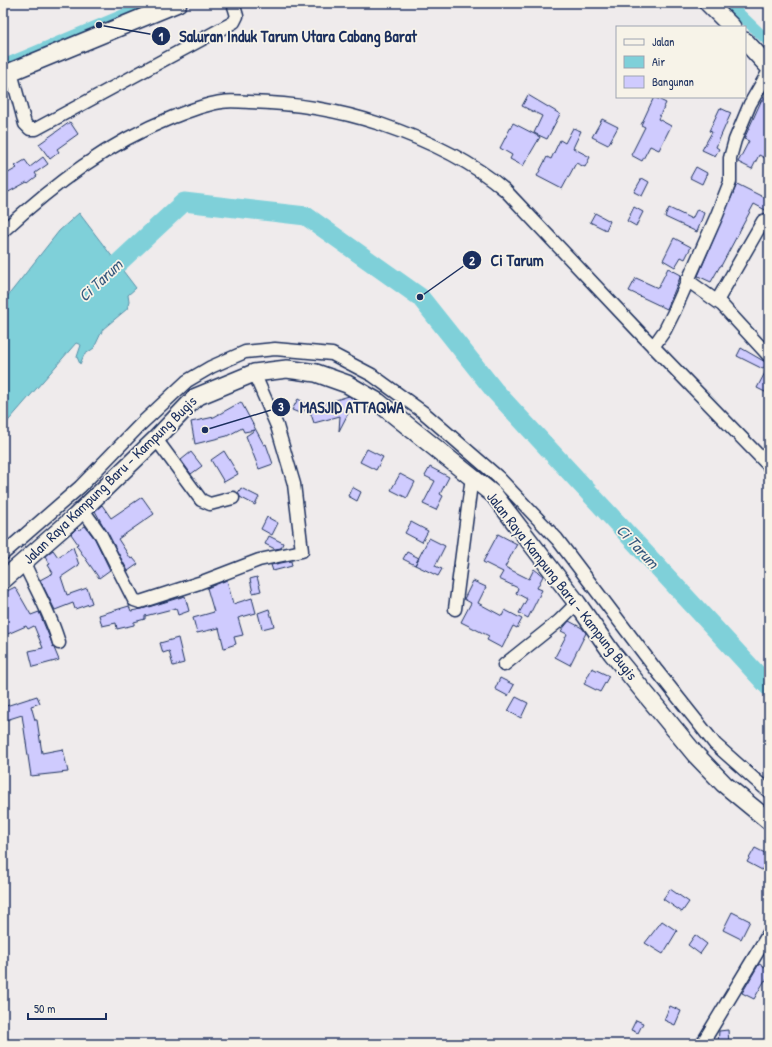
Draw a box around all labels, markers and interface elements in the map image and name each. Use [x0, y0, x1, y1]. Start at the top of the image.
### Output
callout: Saluran Induk Tarum Utara Cabang Barat [151, 22, 424, 50]
text: Saluran Induk Tarum Utara Cabang Barat [179, 25, 417, 48]
legend [616, 26, 746, 98]
text: 1 [159, 28, 164, 45]
text: Jalan [652, 33, 674, 50]
text: Air [652, 53, 666, 70]
text: Bangunan [652, 73, 694, 90]
callout: Ci Tarum [462, 246, 552, 274]
text: Ci Tarum [490, 249, 544, 271]
text: 2 [469, 252, 475, 269]
water label: Ci Tarum [73, 253, 128, 306]
street label: Jalan Raya Kampung Baru - Kampung Bugis [18, 391, 201, 568]
callout: MASJID ATTAQWA [271, 393, 412, 421]
text: MASJID ATTAQWA [300, 396, 404, 418]
text: 3 [278, 398, 284, 415]
street label: Jalan Raya Kampung Baru - Kampung Bugis [482, 487, 643, 685]
water label: Ci Tarum [612, 519, 665, 574]
scale bar [28, 995, 106, 1021]
text: 50 m [34, 1000, 55, 1017]

